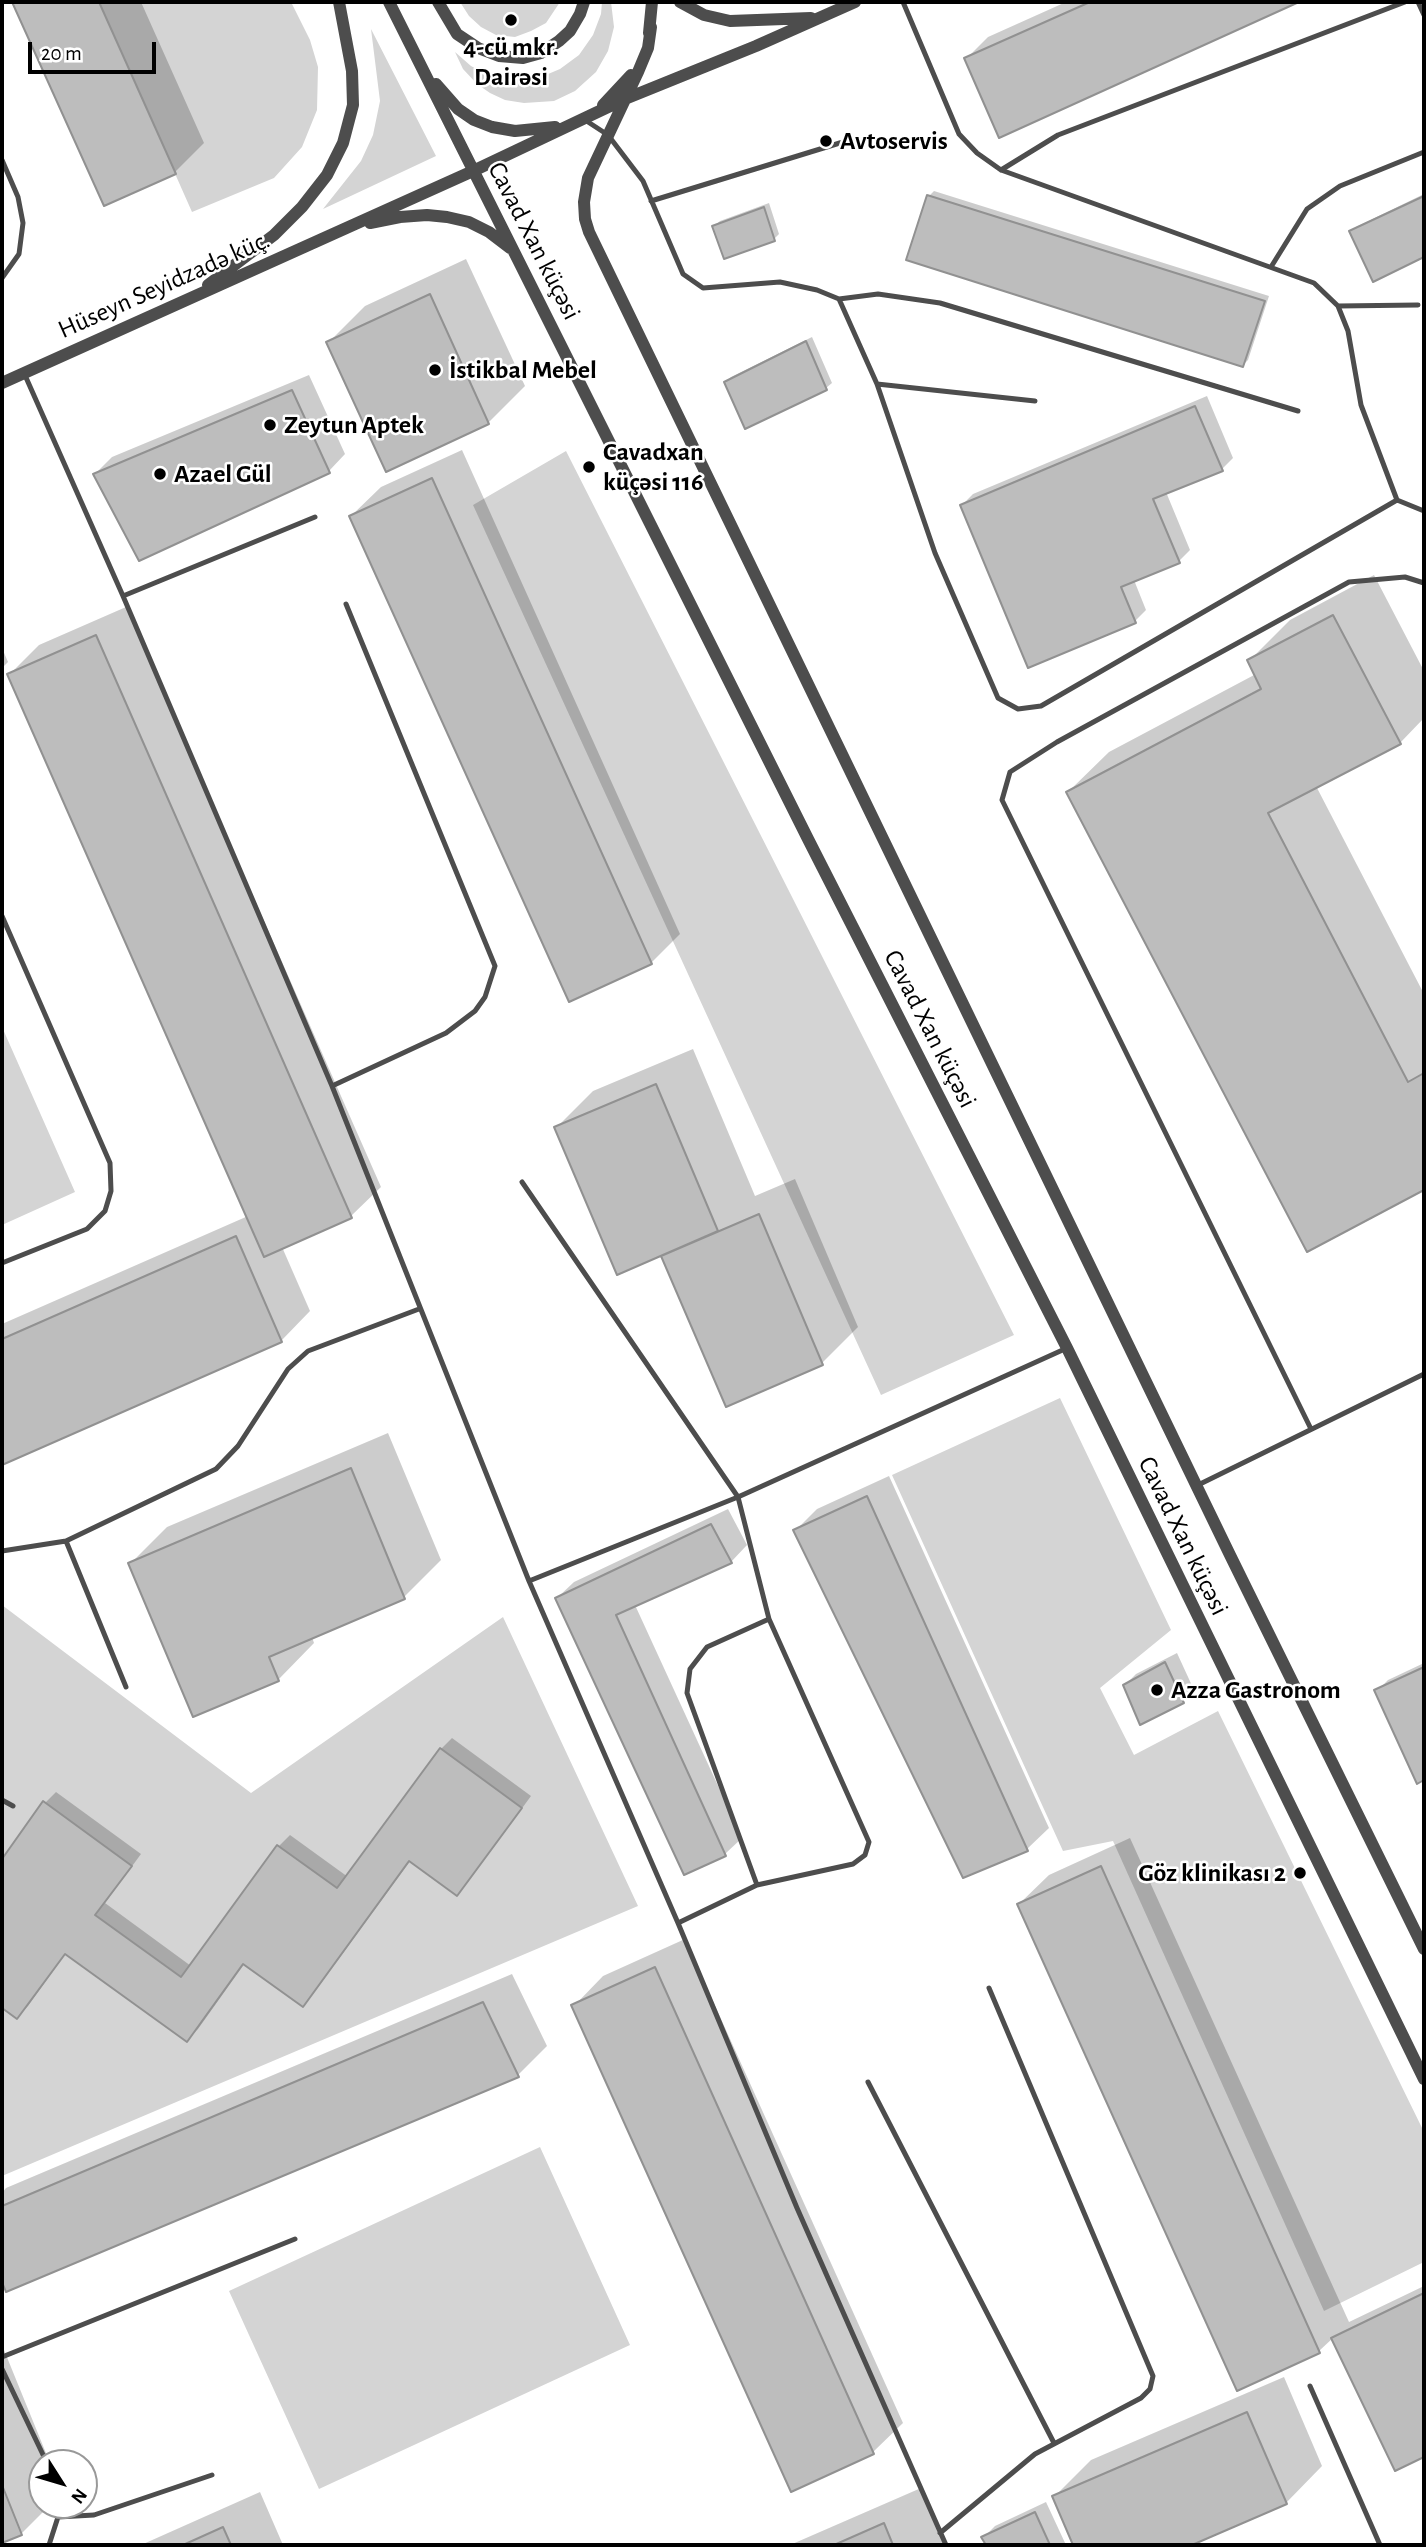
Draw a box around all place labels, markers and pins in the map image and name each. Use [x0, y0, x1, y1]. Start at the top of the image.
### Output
marker: 4-cü mkr. Dairəsi [503, 12, 519, 28]
place label: 4-cü mkr. Dairəsi [463, 31, 559, 92]
place label: Avtoservis [840, 125, 948, 157]
marker: Avtoservis [818, 133, 834, 149]
place label: İstikbal Mebel [449, 354, 597, 386]
marker: İstikbal Mebel [427, 362, 443, 378]
place label: Zeytun Aptek [284, 409, 424, 441]
marker: Zeytun Aptek [262, 417, 278, 433]
place label: Cavadxan küçəsi 116 [603, 436, 704, 498]
place label: Azael Gül [174, 458, 272, 490]
marker: Cavadxan küçəsi 116 [581, 459, 597, 475]
marker: Azael Gül [152, 466, 168, 482]
place label: Azza Gastronom [1171, 1674, 1341, 1706]
marker: Azza Gastronom [1149, 1682, 1165, 1698]
place label: Göz klinikası 2 [1138, 1857, 1286, 1889]
marker: Göz klinikası 2 [1292, 1865, 1308, 1881]

